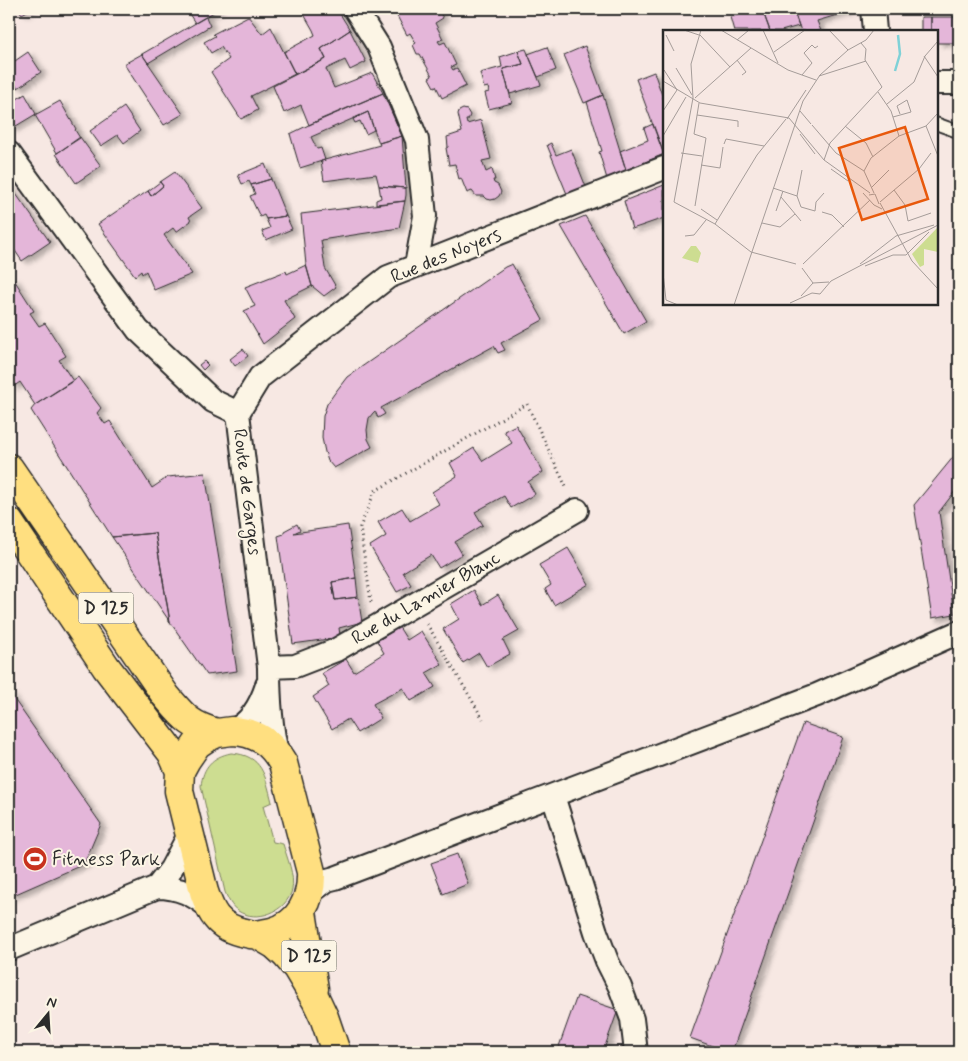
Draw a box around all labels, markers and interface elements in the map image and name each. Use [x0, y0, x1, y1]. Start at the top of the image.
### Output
inset map [663, 30, 938, 305]
street label: Rue des Noyers [387, 222, 505, 290]
street label: Route de Garges [225, 427, 267, 558]
street label: Rue du Lamier Blanc [347, 545, 505, 651]
road number: D 125 [78, 592, 134, 624]
sports icon: Fitness Park [22, 846, 48, 872]
place label: Fitness Park [52, 847, 160, 872]
road number: D 125 [282, 940, 336, 971]
north arrow [22, 988, 72, 1038]
text: N [44, 993, 59, 1013]

